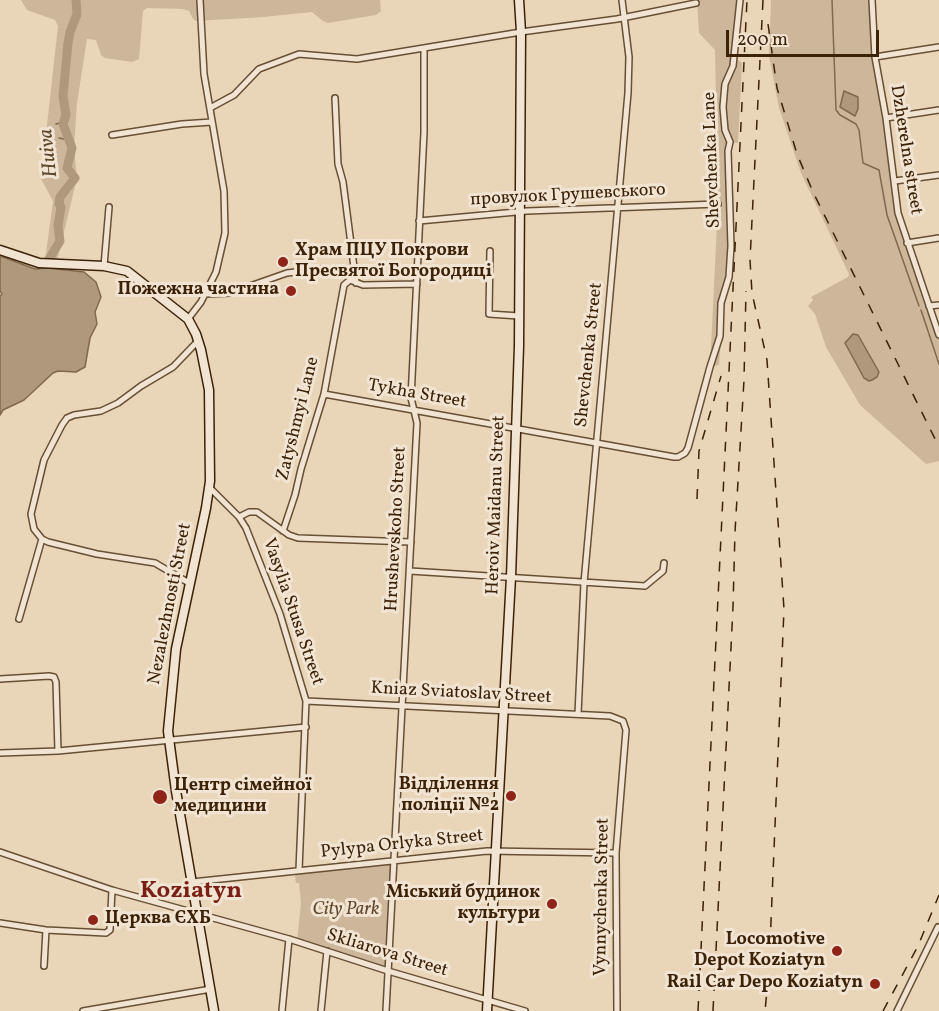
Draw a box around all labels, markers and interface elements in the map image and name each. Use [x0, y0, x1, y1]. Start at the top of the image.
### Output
scale bar [729, 18, 882, 56]
text: 200 m [737, 28, 788, 53]
street label: Dzherelna street [884, 84, 926, 216]
street label: Shevchenka Lane [700, 91, 726, 229]
water label: Huiva [36, 127, 64, 179]
street label: провулок Грушевського [470, 180, 666, 212]
place label: Храм ПЦУ Покрови Пресвятої Богородиці [295, 241, 492, 284]
marker: Храм ПЦУ Покрови Пресвятої Богородиці [276, 255, 290, 269]
place label: Пожежна частина [118, 280, 279, 302]
street label: Shevchenka Street [572, 282, 608, 428]
marker: Пожежна частина [284, 284, 298, 298]
street label: Zatyshmyi Lane [273, 355, 325, 483]
street label: Tykha Street [366, 376, 468, 414]
street label: Heroiv Maidanu Street [483, 415, 511, 595]
street label: Hrushevskoho Street [382, 446, 412, 612]
street label: Nezalezhnosti Street [145, 521, 197, 687]
street label: Vasylia Stusa Street [257, 536, 327, 688]
street label: Kniaz Sviatoslav Street [370, 678, 552, 710]
place label: Відділення поліції №2 [399, 775, 499, 818]
place label: Центр сімейної медицини [174, 776, 312, 818]
marker: Центр сімейної медицини [151, 788, 169, 806]
marker: Відділення поліції №2 [504, 789, 518, 803]
street label: Vynnychenka Street [591, 818, 615, 976]
street label: Pylypa Orlyka Street [320, 826, 484, 864]
district label: Koziatyn [140, 879, 242, 907]
place label: Міський будинок культури [386, 883, 540, 926]
marker: Міський будинок культури [545, 897, 559, 911]
park label: City Park [313, 900, 379, 922]
place label: Церква ЄХБ [105, 909, 211, 931]
marker: Церква ЄХБ [86, 913, 100, 927]
street label: Skliarova Street [324, 925, 450, 983]
place label: Locomotive Depot Koziatyn [694, 930, 825, 972]
marker: Locomotive Depot Koziatyn [830, 944, 844, 958]
place label: Rail Car Depo Koziatyn [667, 973, 863, 995]
marker: Rail Car Depo Koziatyn [868, 977, 882, 991]

